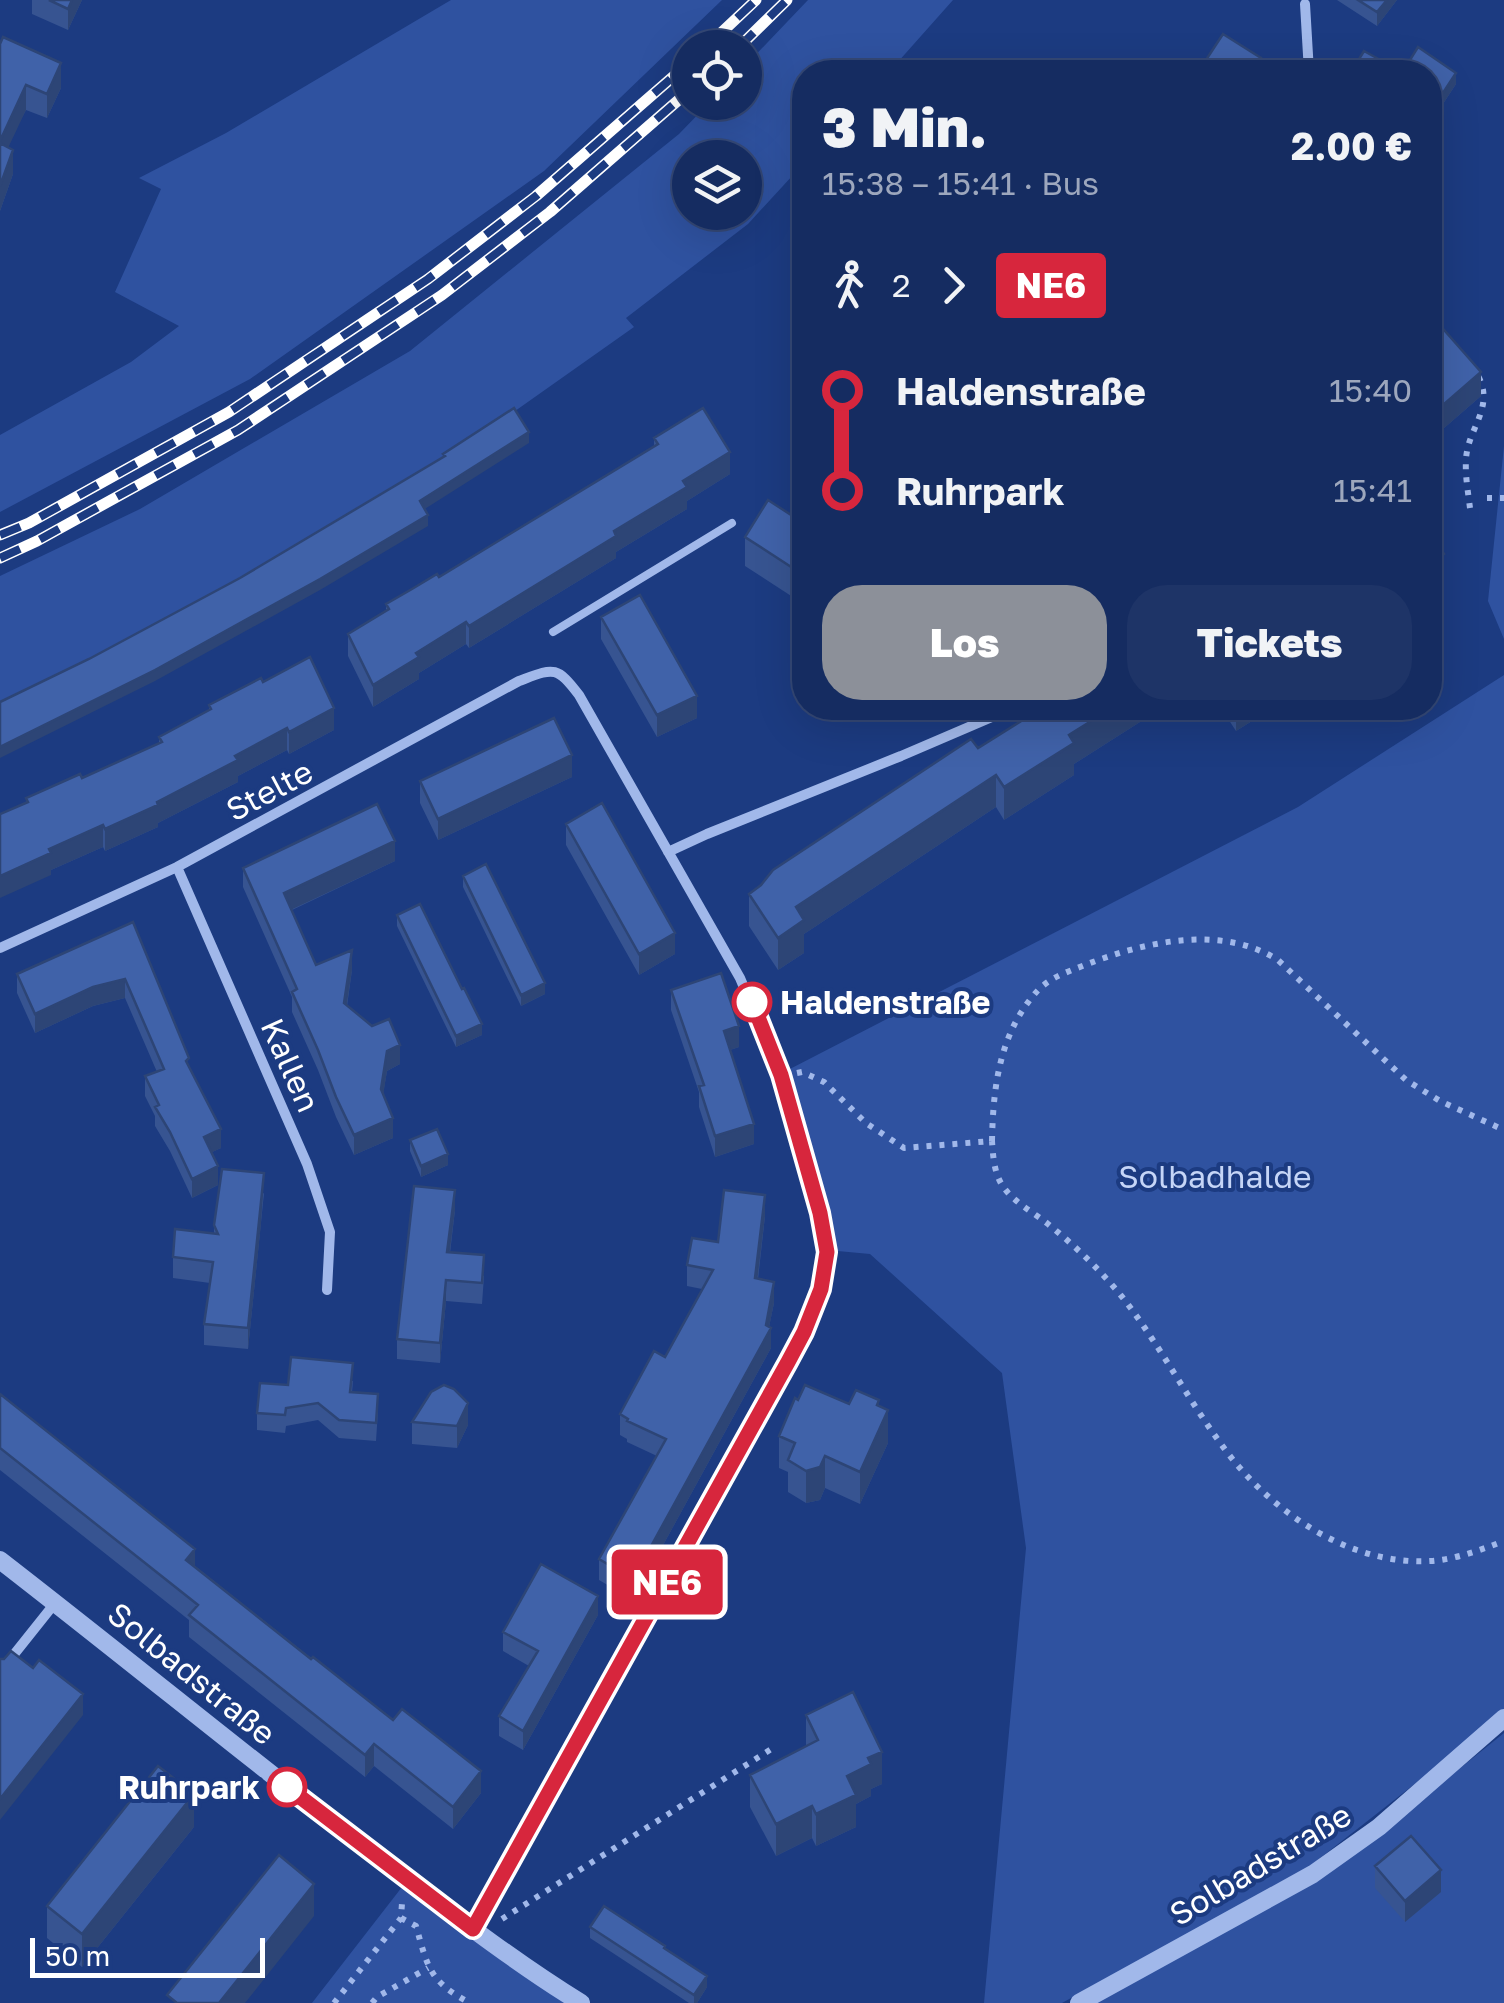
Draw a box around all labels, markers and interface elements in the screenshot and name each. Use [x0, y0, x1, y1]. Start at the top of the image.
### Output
map controls [672, 30, 762, 230]
button: locate [672, 30, 762, 120]
text: 3 Min. [822, 93, 987, 159]
text: 2.00 € [1291, 123, 1412, 168]
button: layers [672, 140, 762, 230]
text: 15:38 – 15:41 · Bus [822, 164, 1099, 202]
icon: walk [822, 258, 877, 313]
icon: forward [926, 258, 981, 313]
text: NE6 [1016, 264, 1086, 306]
text: 2 [892, 266, 911, 304]
text: Haldenstraße [896, 368, 1146, 413]
text: 15:40 [1329, 371, 1412, 409]
text: Ruhrpark [896, 468, 1065, 513]
text: 15:41 [1333, 471, 1412, 509]
button: Los [822, 585, 1107, 700]
button: Tickets [1127, 585, 1412, 700]
street label: Stelte [219, 752, 319, 828]
marker: Haldenstraße [733, 983, 771, 1021]
place label: Haldenstraße [780, 983, 990, 1021]
street label: Kallen [254, 1012, 328, 1118]
park label: Solbadhalde [1118, 1157, 1312, 1195]
line badge: NE6 [610, 1550, 724, 1614]
text: NE6 [632, 1561, 702, 1603]
street label: Solbadstraße [101, 1594, 283, 1752]
place label: Ruhrpark [118, 1768, 260, 1806]
marker: Ruhrpark [268, 1768, 306, 1806]
street label: Solbadstraße [1163, 1795, 1357, 1933]
scale bar [30, 1933, 265, 1978]
text: 50 m [45, 1939, 110, 1972]

